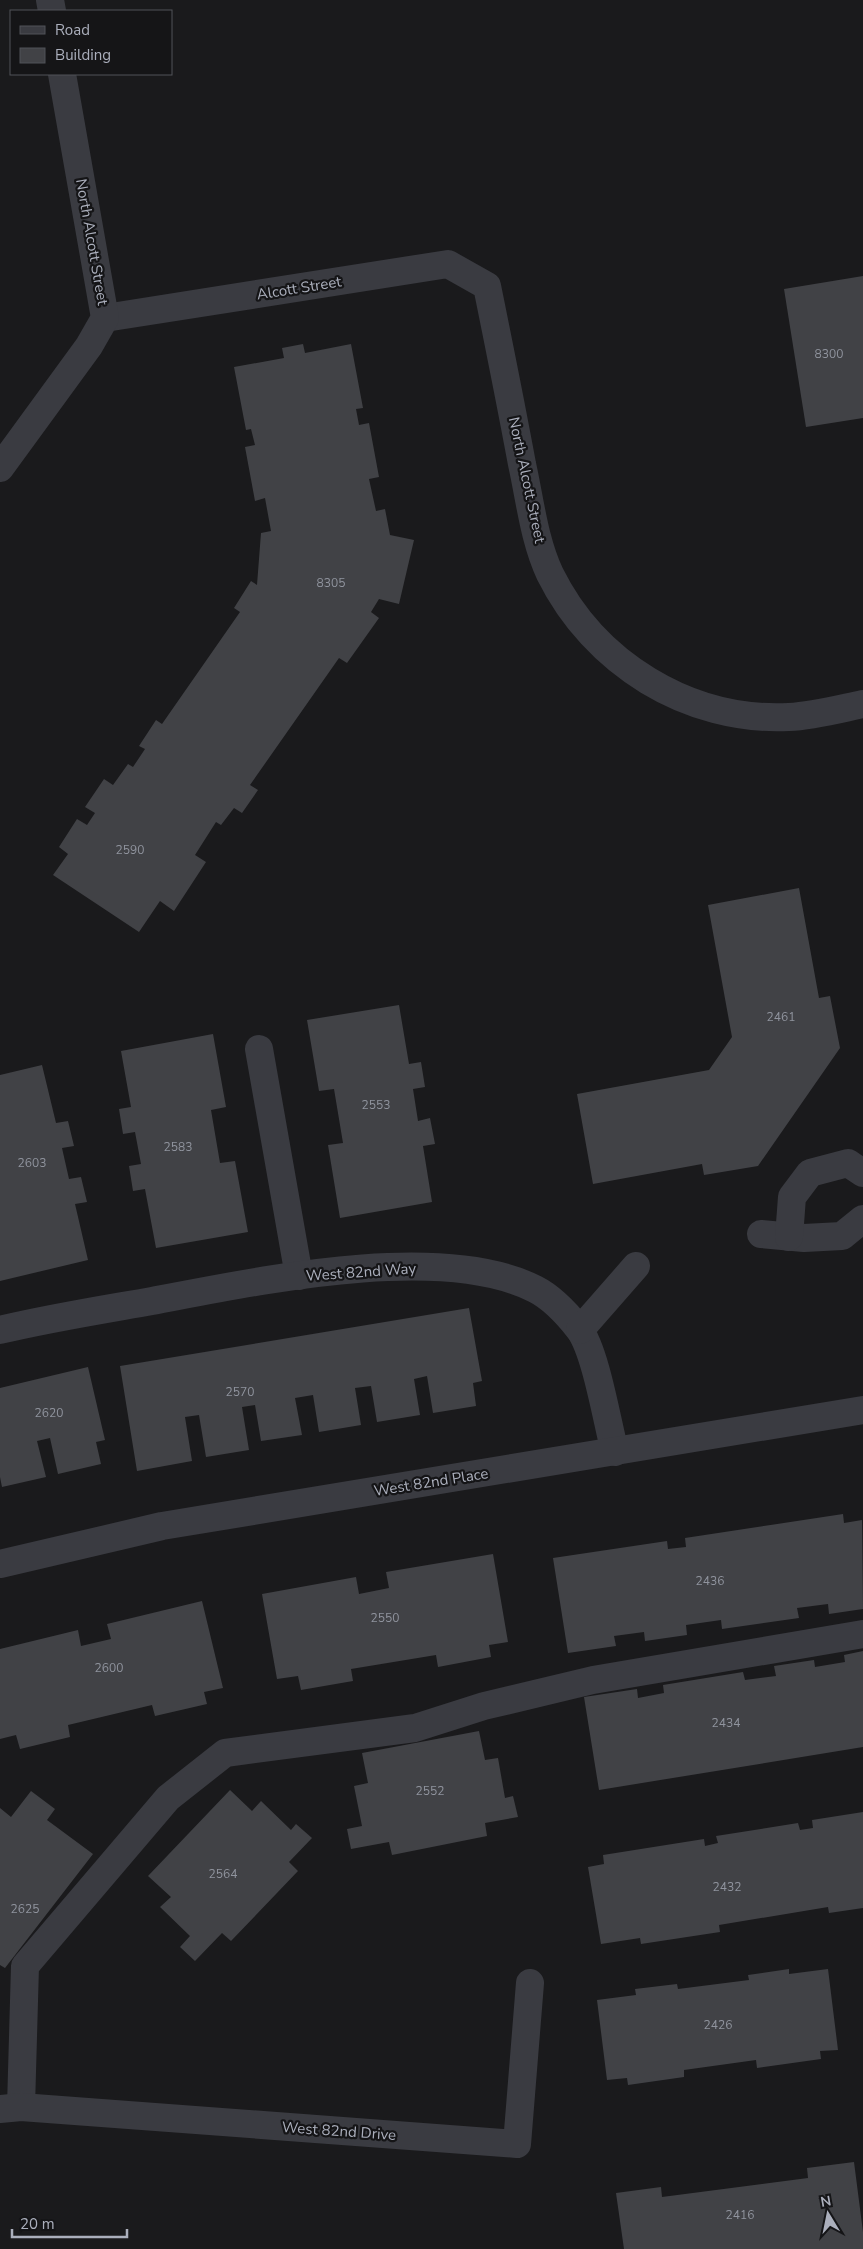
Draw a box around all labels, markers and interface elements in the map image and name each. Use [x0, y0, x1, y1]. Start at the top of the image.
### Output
legend [10, 10, 172, 75]
text: Road [55, 20, 90, 40]
text: Building [55, 45, 111, 65]
street label: North Alcott Street [71, 177, 113, 308]
street label: Alcott Street [255, 271, 343, 305]
house number: 8300 [815, 346, 843, 362]
street label: North Alcott Street [504, 415, 550, 546]
house number: 8305 [317, 575, 345, 591]
house number: 2590 [116, 842, 144, 858]
house number: 2461 [767, 1009, 795, 1025]
house number: 2553 [362, 1097, 390, 1113]
house number: 2583 [164, 1139, 192, 1155]
house number: 2603 [18, 1155, 46, 1171]
street label: West 82nd Way [305, 1258, 417, 1286]
house number: 2570 [226, 1384, 254, 1400]
house number: 2620 [35, 1405, 63, 1421]
street label: West 82nd Place [372, 1463, 490, 1501]
house number: 2436 [696, 1573, 724, 1589]
house number: 2550 [371, 1610, 399, 1626]
house number: 2600 [95, 1660, 123, 1676]
house number: 2434 [712, 1715, 740, 1731]
house number: 2552 [416, 1783, 444, 1799]
house number: 2564 [209, 1866, 237, 1882]
house number: 2432 [713, 1879, 741, 1895]
house number: 2625 [11, 1901, 39, 1917]
house number: 2426 [704, 2017, 732, 2033]
street label: West 82nd Drive [281, 2117, 397, 2145]
north arrow [803, 2189, 853, 2239]
text: N [819, 2191, 833, 2212]
scale bar [12, 2206, 128, 2238]
house number: 2416 [726, 2207, 754, 2223]
text: 20 m [20, 2214, 55, 2234]

